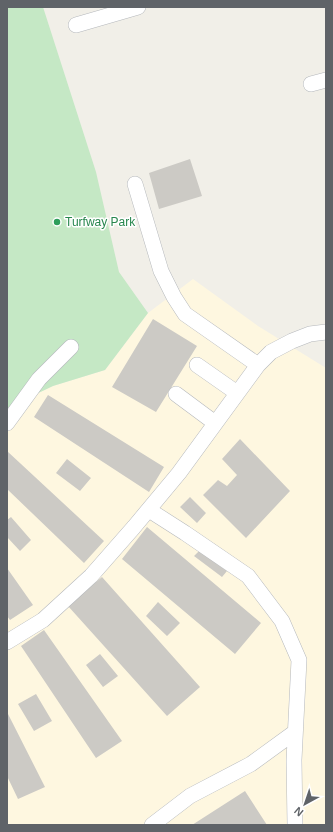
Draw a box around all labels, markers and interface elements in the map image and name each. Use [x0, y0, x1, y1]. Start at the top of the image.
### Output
place label: Turfway Park [65, 215, 136, 229]
marker: Turfway Park [52, 217, 62, 227]
north arrow [285, 784, 325, 824]
text: N [292, 804, 305, 819]

